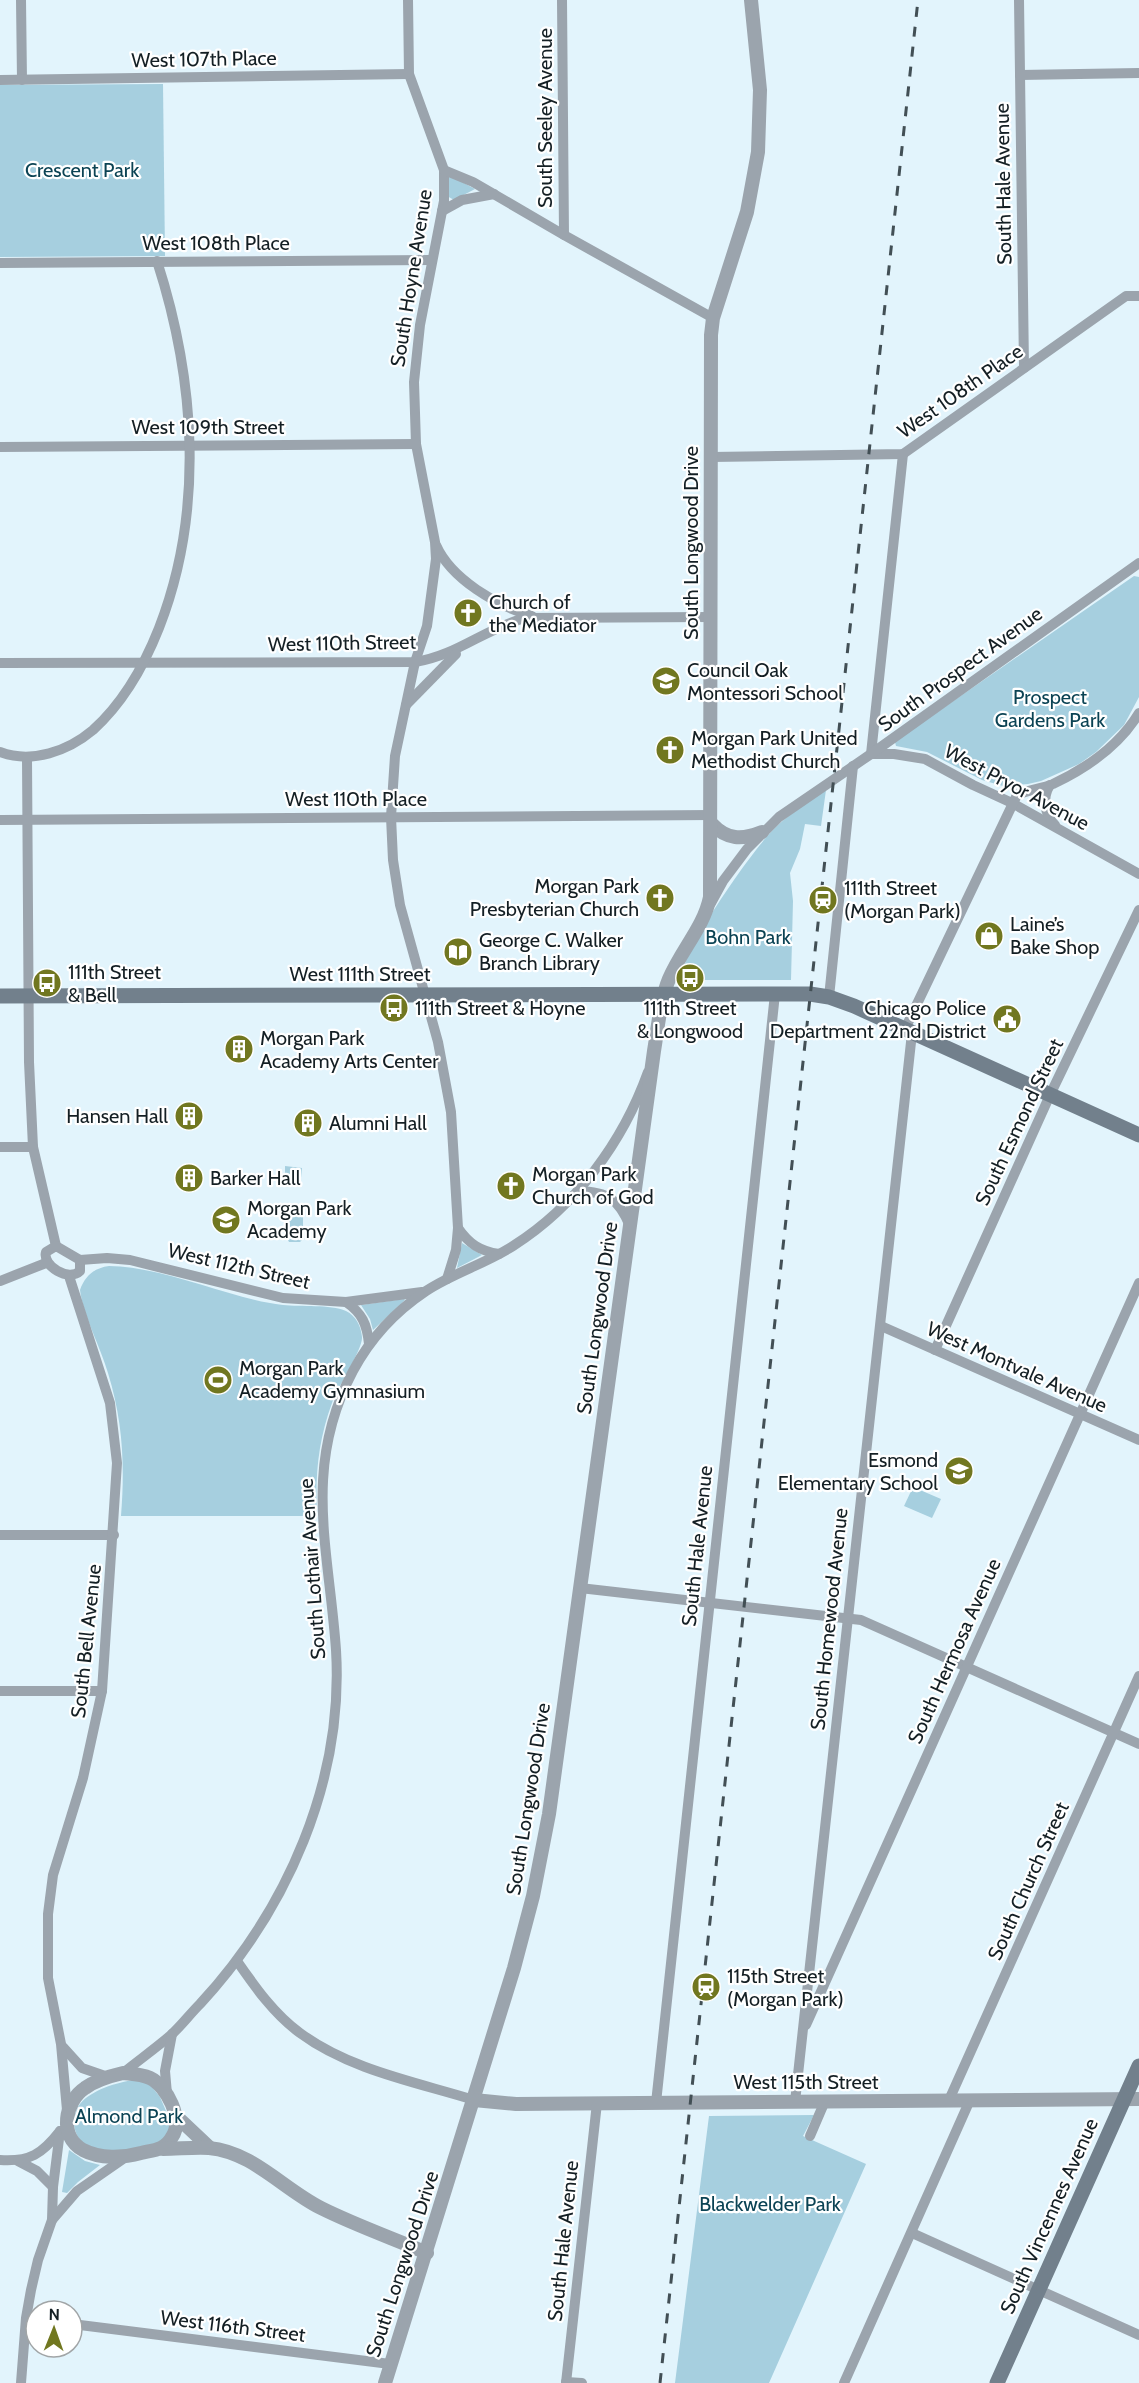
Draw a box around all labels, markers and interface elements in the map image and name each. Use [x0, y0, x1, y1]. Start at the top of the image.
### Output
street label: South Seeley Avenue [533, 28, 557, 208]
street label: West 107th Place [131, 46, 277, 72]
street label: South Hale Avenue [990, 103, 1016, 265]
park label: Crescent Park [25, 158, 139, 182]
street label: South Hoyne Avenue [385, 188, 437, 368]
street label: West 108th Place [142, 231, 290, 255]
street label: West 108th Place [893, 339, 1027, 443]
street label: West 109th Street [131, 415, 285, 439]
street label: South Longwood Drive [679, 446, 703, 640]
place label: Church of the Mediator [489, 590, 597, 637]
church icon: Church of the Mediator [452, 597, 484, 629]
street label: South Prospect Avenue [873, 601, 1047, 737]
street label: West 110th Street [268, 630, 417, 656]
place label: Council Oak Montessori School [687, 658, 843, 705]
school or university icon: Council Oak Montessori School [650, 665, 682, 697]
park label: Prospect Gardens Park [995, 685, 1105, 732]
place label: Morgan Park United Methodist Church [691, 726, 858, 773]
church icon: Morgan Park United Methodist Church [654, 734, 686, 766]
street label: West Pryor Avenue [940, 739, 1094, 835]
street label: West 110th Place [285, 787, 427, 811]
place label: Morgan Park Presbyterian Church [470, 874, 639, 921]
place label: 111th Street (Morgan Park) [844, 876, 961, 923]
church icon: Morgan Park Presbyterian Church [644, 882, 676, 914]
station icon: 111th Street (Morgan Park) [807, 884, 839, 916]
place label: Laine’s Bake Shop [1010, 912, 1099, 959]
shop icon: Laine’s Bake Shop [973, 920, 1005, 952]
park label: Bohn Park [705, 925, 791, 949]
place label: George C. Walker Branch Library [479, 928, 624, 975]
library icon: George C. Walker Branch Library [442, 936, 474, 968]
place label: 111th Street & Bell [68, 960, 161, 1007]
street label: West 111th Street [290, 962, 431, 986]
bus stop icon: 111th Street & Longwood [674, 962, 706, 994]
bus stop icon: 111th Street & Bell [31, 967, 63, 999]
bus stop icon: 111th Street & Hoyne [378, 992, 410, 1024]
place label: 111th Street & Hoyne [415, 996, 585, 1020]
place label: 111th Street & Longwood [637, 996, 743, 1043]
place label: Chicago Police Department 22nd District [770, 996, 986, 1043]
public building icon: Chicago Police Department 22nd District [991, 1003, 1023, 1035]
place label: Morgan Park Academy Arts Center [260, 1026, 439, 1073]
building icon: Morgan Park Academy Arts Center [223, 1033, 255, 1065]
street label: South Esmond Street [970, 1035, 1068, 1209]
building icon: Hansen Hall [173, 1100, 205, 1132]
place label: Hansen Hall [66, 1104, 168, 1128]
building icon: Alumni Hall [292, 1107, 324, 1139]
place label: Alumni Hall [329, 1111, 427, 1135]
building icon: Barker Hall [173, 1162, 205, 1194]
place label: Morgan Park Church of God [532, 1162, 654, 1209]
place label: Barker Hall [210, 1166, 301, 1190]
church icon: Morgan Park Church of God [495, 1170, 527, 1202]
place label: Morgan Park Academy [247, 1196, 352, 1243]
school or university icon: Morgan Park Academy [210, 1204, 242, 1236]
street label: South Longwood Drive [572, 1220, 622, 1416]
street label: West 112th Street [166, 1238, 313, 1294]
street label: West Montvale Avenue [923, 1316, 1111, 1418]
place label: Morgan Park Academy Gymnasium [239, 1356, 425, 1403]
sports icon: Morgan Park Academy Gymnasium [202, 1364, 234, 1396]
place label: Esmond Elementary School [778, 1448, 938, 1495]
school or university icon: Esmond Elementary School [943, 1455, 975, 1487]
street label: South Hale Avenue [677, 1464, 717, 1628]
street label: South Lothair Avenue [294, 1478, 330, 1660]
street label: South Homewood Avenue [805, 1507, 853, 1731]
street label: South Hermosa Avenue [902, 1555, 1006, 1747]
street label: South Bell Avenue [66, 1563, 106, 1719]
street label: South Longwood Drive [501, 1701, 555, 1897]
street label: South Church Street [982, 1798, 1074, 1964]
place label: 115th Street (Morgan Park) [727, 1964, 844, 2011]
station icon: 115th Street (Morgan Park) [690, 1971, 722, 2003]
street label: West 115th Street [733, 2070, 879, 2094]
park label: Almond Park [75, 2104, 183, 2128]
street label: South Vincennes Avenue [995, 2114, 1103, 2318]
street label: South Hale Avenue [543, 2159, 583, 2323]
street label: South Longwood Drive [361, 2168, 443, 2360]
park label: Blackwelder Park [699, 2192, 841, 2216]
north arrow [24, 2299, 84, 2359]
text: N [48, 2305, 60, 2324]
street label: West 116th Street [159, 2305, 307, 2347]

